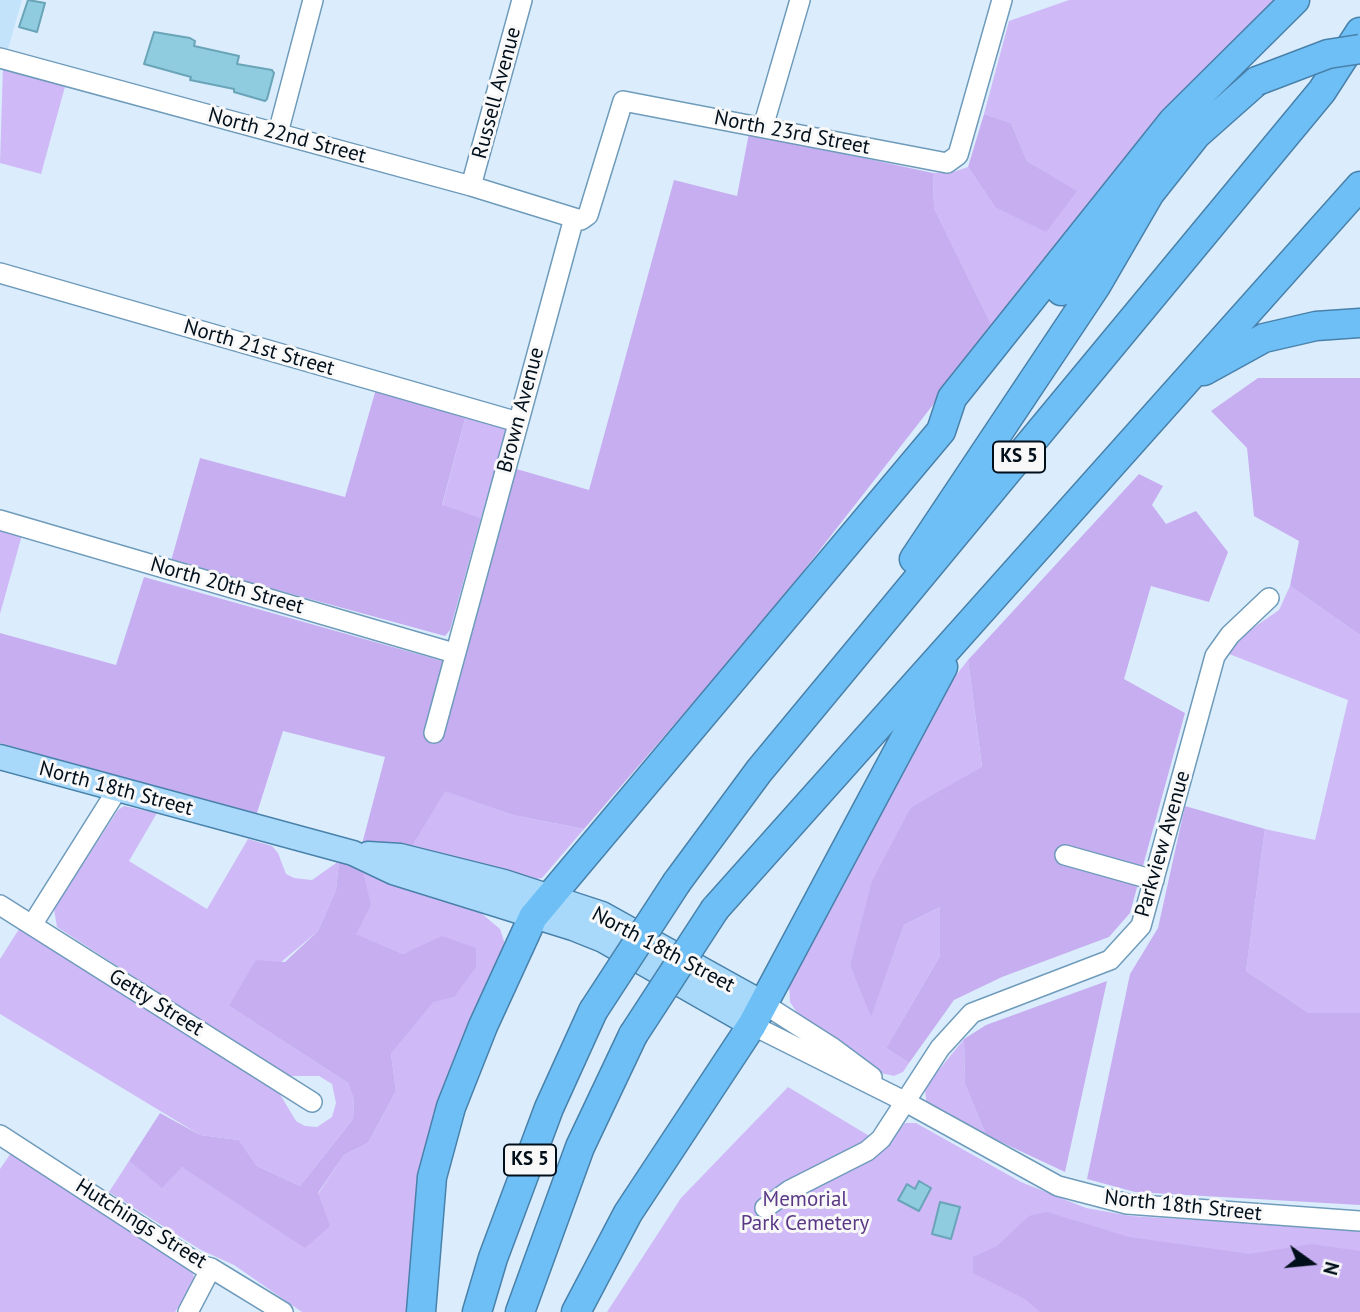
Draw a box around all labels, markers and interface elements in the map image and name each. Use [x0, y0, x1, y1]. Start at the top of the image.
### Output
street label: Russell Avenue [467, 24, 527, 162]
street label: North 22nd Street [205, 103, 369, 169]
street label: North 23rd Street [712, 106, 872, 160]
street label: North 21st Street [181, 314, 337, 382]
street label: Brown Avenue [492, 345, 550, 475]
road number: KS 5 [993, 442, 1045, 472]
street label: North 20th Street [148, 552, 306, 620]
street label: North 18th Street [36, 756, 196, 822]
street label: Parkview Avenue [1130, 768, 1196, 920]
street label: North 18th Street [587, 902, 739, 998]
street label: Getty Street [104, 964, 208, 1042]
road number: KS 5 [504, 1144, 556, 1176]
street label: Hutchings Street [71, 1174, 211, 1274]
street label: North 18th Street [1103, 1185, 1263, 1227]
park label: Memorial Park Cemetery [741, 1187, 869, 1237]
north arrow [1276, 1228, 1346, 1298]
text: N [1318, 1259, 1344, 1278]

